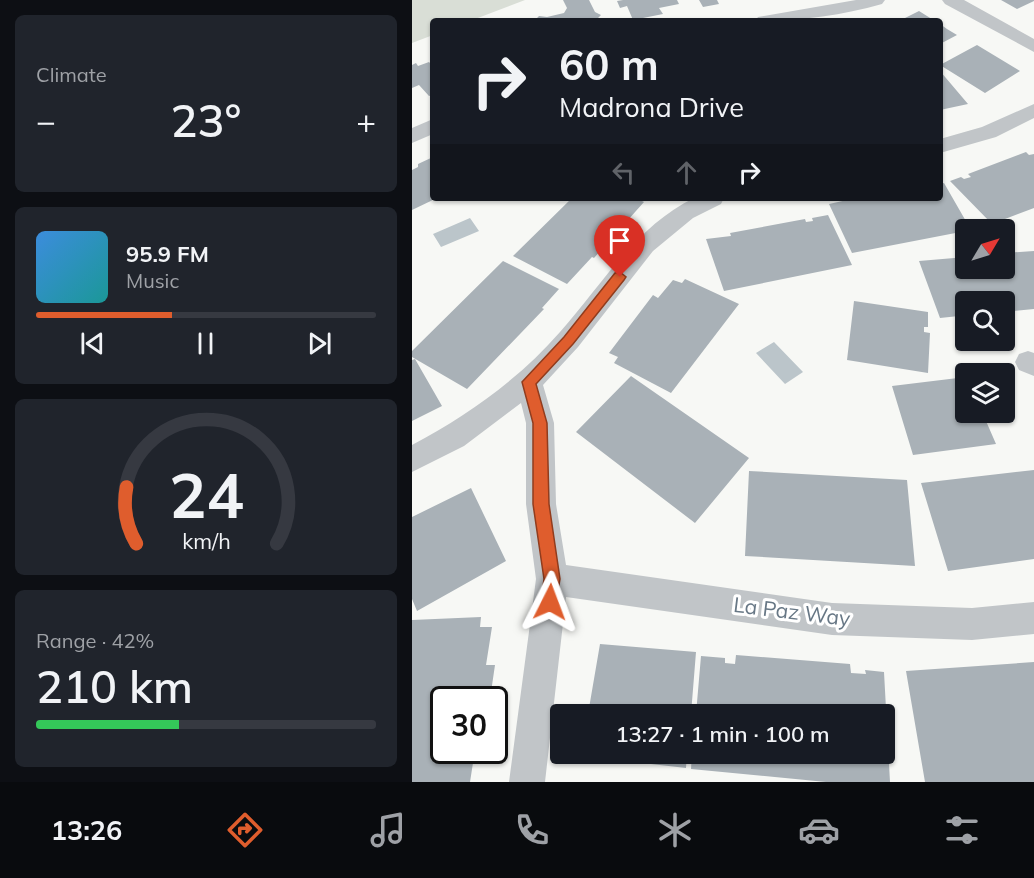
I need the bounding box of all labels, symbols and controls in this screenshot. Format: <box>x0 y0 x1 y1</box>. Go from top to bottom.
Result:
text: 60 m <box>559 38 659 91</box>
icon: right <box>460 42 538 120</box>
text: Climate <box>36 62 107 87</box>
text: Madrona Drive <box>559 90 744 124</box>
text: 23° <box>171 92 241 148</box>
text: − <box>36 100 56 141</box>
text: + <box>356 100 376 141</box>
icon: left <box>607 156 640 189</box>
icon: ahead <box>670 156 703 189</box>
icon: right <box>733 156 766 189</box>
pin <box>594 215 645 277</box>
north arrow <box>955 219 1015 279</box>
map controls <box>955 219 1015 423</box>
icon: arrive <box>603 224 636 257</box>
text: 95.9 FM <box>126 240 209 268</box>
text: Music <box>126 268 179 293</box>
button: search <box>955 291 1015 351</box>
icon: previous <box>76 327 109 360</box>
icon: pause <box>189 327 222 360</box>
icon: next <box>303 327 336 360</box>
button: layers <box>955 363 1015 423</box>
text: 24 <box>169 455 243 534</box>
text: km/h <box>182 527 230 554</box>
position arrow <box>518 570 582 634</box>
street label: La Paz Way <box>732 591 852 631</box>
text: Range · 42% <box>36 628 154 653</box>
text: 210 km <box>36 658 193 714</box>
speed limit sign: 30 <box>430 686 508 764</box>
text: 13:27 · 1 min · 100 m <box>615 720 830 748</box>
icon: directions <box>224 809 266 851</box>
icon: music <box>367 809 409 851</box>
icon: phone <box>511 809 553 851</box>
icon: climate <box>654 809 696 851</box>
icon: car <box>798 809 840 851</box>
icon: filters <box>941 809 983 851</box>
text: 13:26 <box>51 813 122 847</box>

